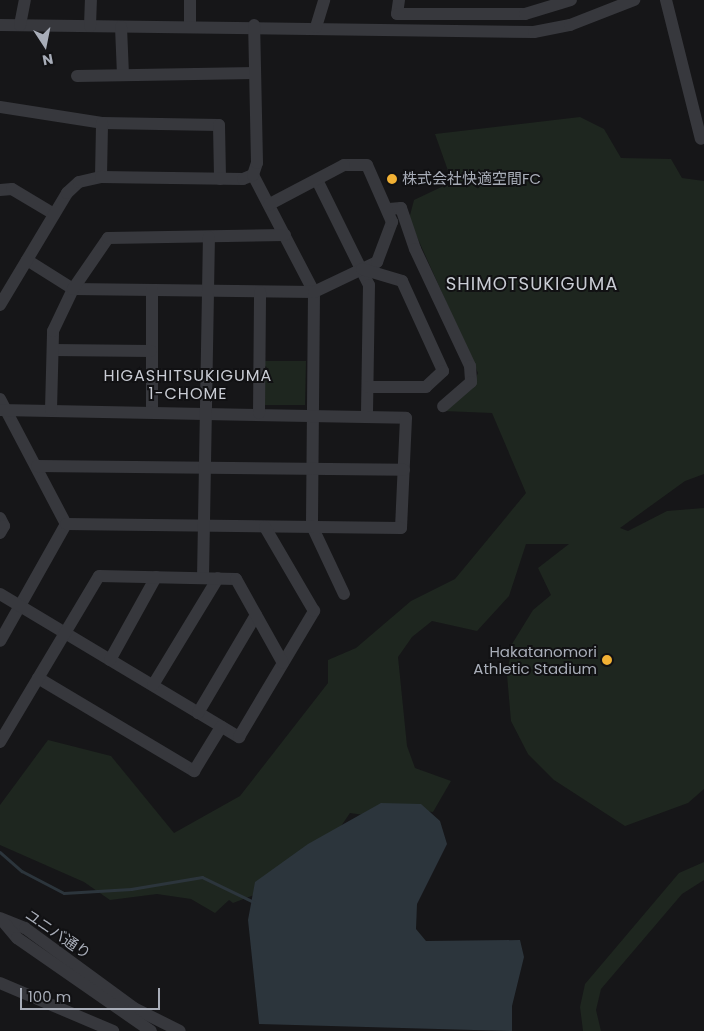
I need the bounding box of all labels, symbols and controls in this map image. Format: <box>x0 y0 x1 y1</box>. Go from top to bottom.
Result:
north arrow <box>20 20 70 70</box>
text: N <box>41 49 55 71</box>
place label: 株式会社快適空間FC <box>402 170 541 188</box>
marker: 株式会社快適空間FC <box>386 173 398 185</box>
district label: SHIMOTSUKIGUMA <box>444 273 620 295</box>
district label: HIGASHITSUKIGUMA 1-CHOME <box>102 366 274 404</box>
place label: Hakatanomori Athletic Stadium <box>473 642 597 677</box>
marker: Hakatanomori Athletic Stadium <box>601 654 613 666</box>
street label: ユニバ通り <box>22 906 94 962</box>
scale bar <box>22 978 162 1010</box>
text: 100 m <box>28 986 71 1007</box>

